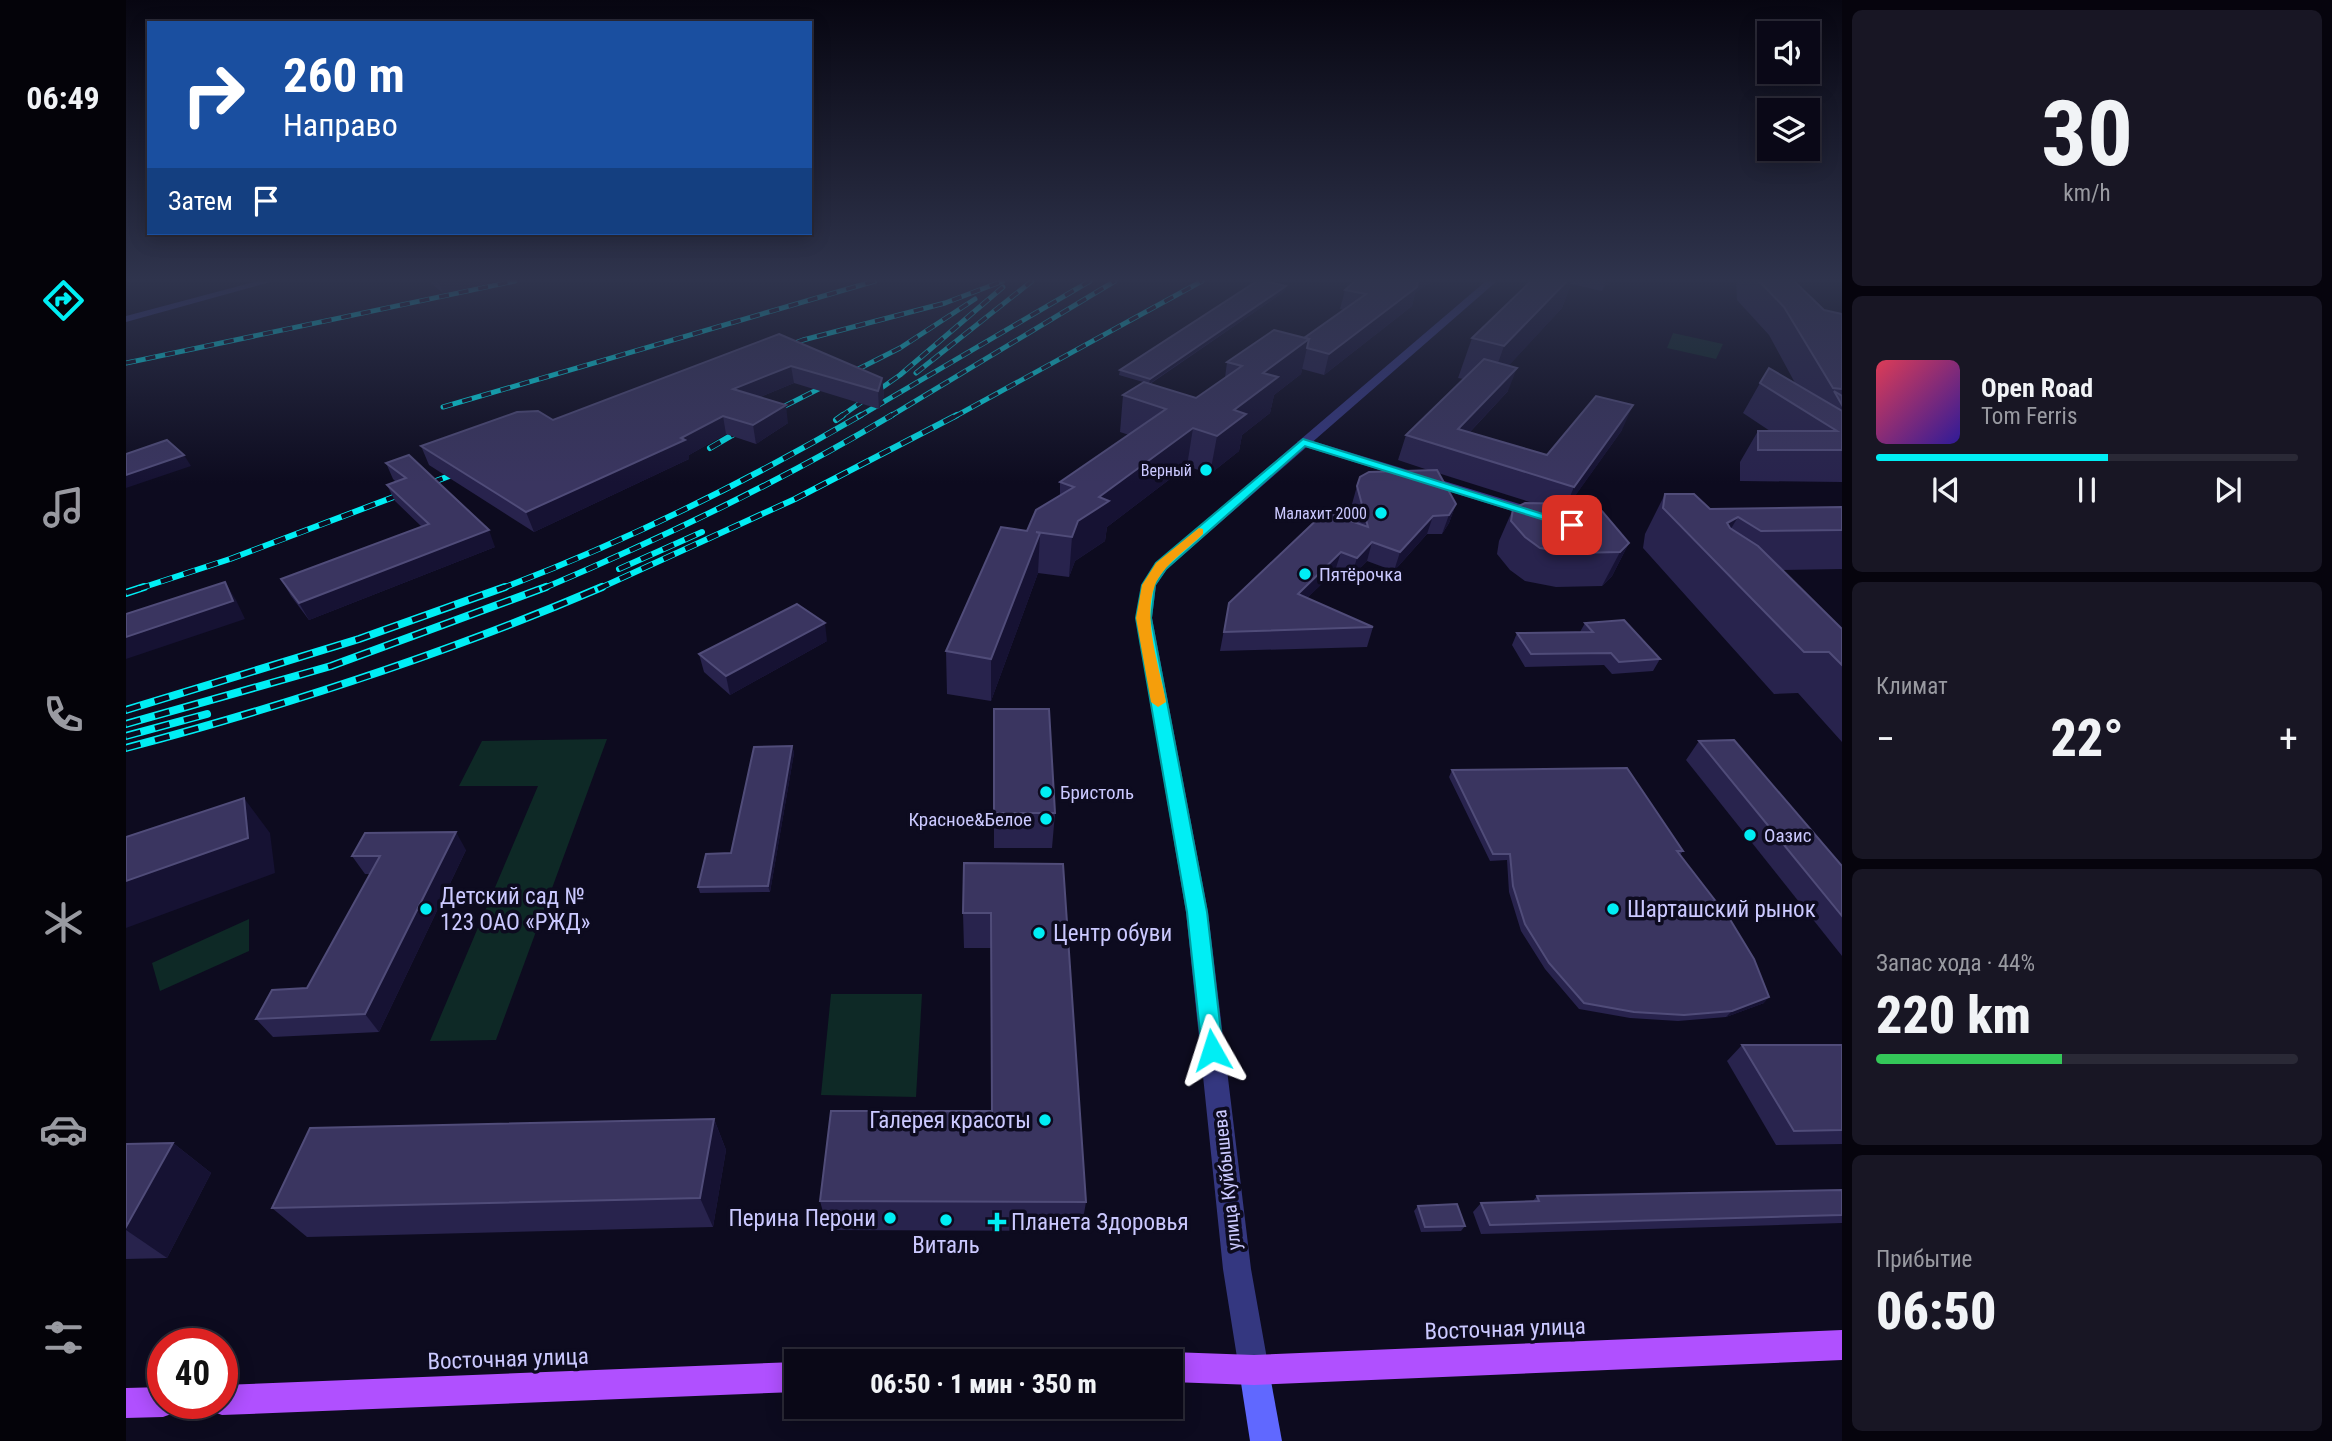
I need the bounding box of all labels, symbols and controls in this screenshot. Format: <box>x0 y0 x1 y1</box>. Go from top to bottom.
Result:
map controls <box>1757 21 1820 161</box>
button: sound <box>1757 21 1820 84</box>
text: 260 m <box>283 47 405 104</box>
icon: right <box>168 49 259 140</box>
text: 06:49 <box>26 79 100 117</box>
text: 30 <box>2041 81 2133 187</box>
button: layers <box>1757 98 1820 161</box>
text: Направо <box>283 106 398 144</box>
text: km/h <box>2063 180 2111 207</box>
icon: arrive <box>247 182 285 220</box>
text: Затем <box>168 186 233 216</box>
icon: directions <box>39 276 88 325</box>
text: Open Road <box>1981 373 2093 403</box>
text: Tom Ferris <box>1981 403 2077 430</box>
place label: Верный <box>1141 461 1192 480</box>
marker: Верный <box>1198 462 1214 478</box>
icon: previous <box>1927 471 1965 509</box>
icon: pause <box>2068 471 2106 509</box>
icon: next <box>2209 471 2247 509</box>
icon: music <box>39 483 88 532</box>
pin <box>1542 495 1602 555</box>
place label: Малахит 2000 <box>1274 504 1367 523</box>
marker: Малахит 2000 <box>1373 505 1389 521</box>
icon: arrive <box>1553 506 1591 544</box>
place label: Пятёрочка <box>1319 563 1402 586</box>
marker: Пятёрочка <box>1297 566 1313 582</box>
text: Климат <box>1876 673 1948 700</box>
icon: phone <box>39 690 88 739</box>
text: 22° <box>2050 708 2124 769</box>
text: − <box>1876 717 1895 761</box>
text: + <box>2279 717 2298 761</box>
place label: Бристоль <box>1060 781 1134 804</box>
marker: Бристоль <box>1038 784 1054 800</box>
place label: Красное&Белое <box>908 808 1032 831</box>
marker: Красное&Белое <box>1038 811 1054 827</box>
place label: Оазис <box>1764 824 1812 847</box>
marker: Оазис <box>1742 827 1758 843</box>
place label: Детский сад № 123 ОАО «РЖД» <box>440 883 590 936</box>
place label: Шарташский рынок <box>1627 896 1816 923</box>
icon: climate <box>39 898 88 947</box>
marker: Детский сад № 123 ОАО «РЖД» <box>418 901 434 917</box>
marker: Шарташский рынок <box>1605 901 1621 917</box>
place label: Центр обуви <box>1053 920 1172 947</box>
marker: Центр обуви <box>1031 925 1047 941</box>
text: Запас хода · 44% <box>1876 950 2035 977</box>
text: 220 km <box>1876 985 2031 1046</box>
position arrow <box>1175 1013 1249 1087</box>
icon: car <box>39 1105 88 1154</box>
place label: Галерея красоты <box>869 1107 1031 1134</box>
street label: улица Куйбышева <box>1208 1109 1246 1251</box>
marker: Галерея красоты <box>1037 1112 1053 1128</box>
place label: Перина Перони <box>729 1205 876 1232</box>
place label: Планета Здоровья <box>1011 1209 1189 1236</box>
marker: Перина Перони <box>882 1210 898 1226</box>
marker: Виталь <box>938 1212 954 1228</box>
marker: Планета Здоровья <box>989 1214 1005 1230</box>
place label: Виталь <box>912 1232 980 1259</box>
text: Прибытие <box>1876 1246 1972 1273</box>
text: 06:50 <box>1876 1281 1996 1342</box>
icon: filters <box>39 1313 88 1362</box>
street label: Восточная улица <box>1424 1313 1586 1345</box>
speed limit sign: 40 <box>147 1328 238 1419</box>
street label: Восточная улица <box>427 1343 589 1375</box>
text: 06:50 · 1 мин · 350 m <box>870 1369 1097 1399</box>

